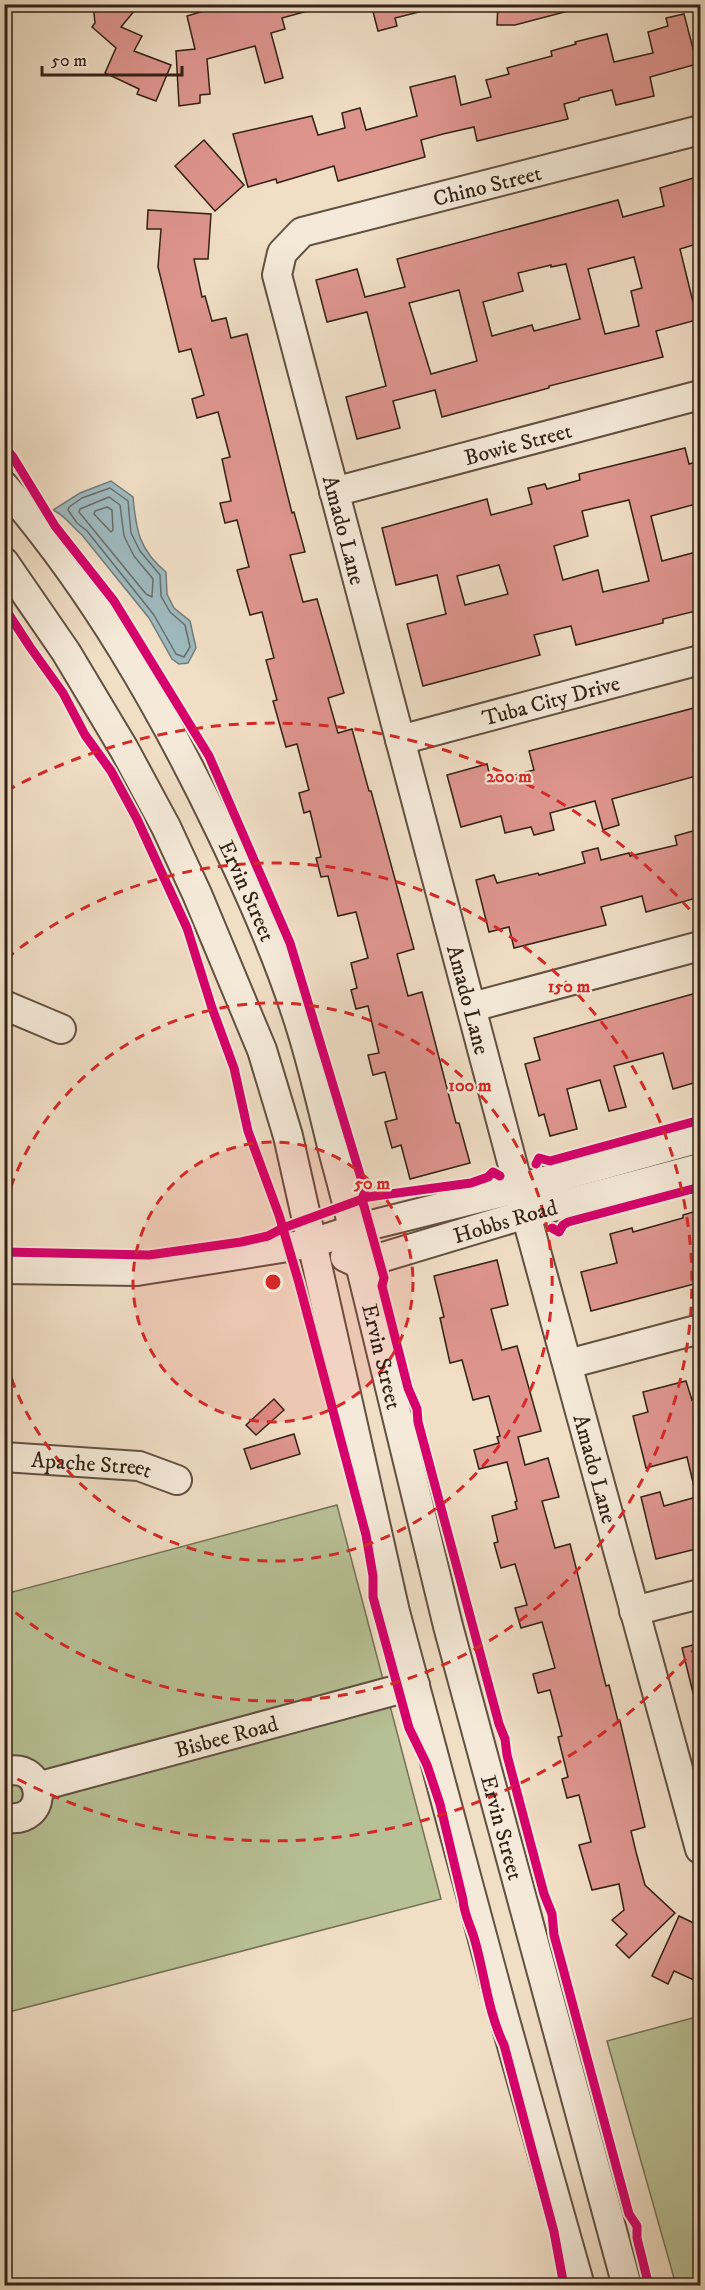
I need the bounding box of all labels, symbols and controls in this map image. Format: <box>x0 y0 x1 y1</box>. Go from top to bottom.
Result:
scale bar <box>42 39 182 77</box>
text: 50 m <box>51 50 87 72</box>
street label: Chino Street <box>430 160 544 213</box>
street label: Bowie Street <box>461 418 575 472</box>
street label: Amado Lane <box>316 473 370 588</box>
street label: Tuba City Drive <box>479 670 623 733</box>
text: 200 m <box>486 766 532 788</box>
street label: Ervin Street <box>212 836 280 946</box>
street label: Amado Lane <box>440 942 495 1058</box>
text: 150 m <box>548 976 591 998</box>
text: 100 m <box>448 1075 492 1097</box>
text: 50 m <box>353 1173 390 1195</box>
street label: Hobbs Road <box>450 1194 560 1250</box>
centre of rings <box>263 1272 283 1292</box>
street label: Ervin Street <box>355 1301 407 1412</box>
street label: Amado Lane <box>566 1412 622 1527</box>
street label: Apache Street <box>30 1447 156 1485</box>
street label: Bisbee Road <box>172 1711 281 1764</box>
street label: Ervin Street <box>474 1772 528 1883</box>

